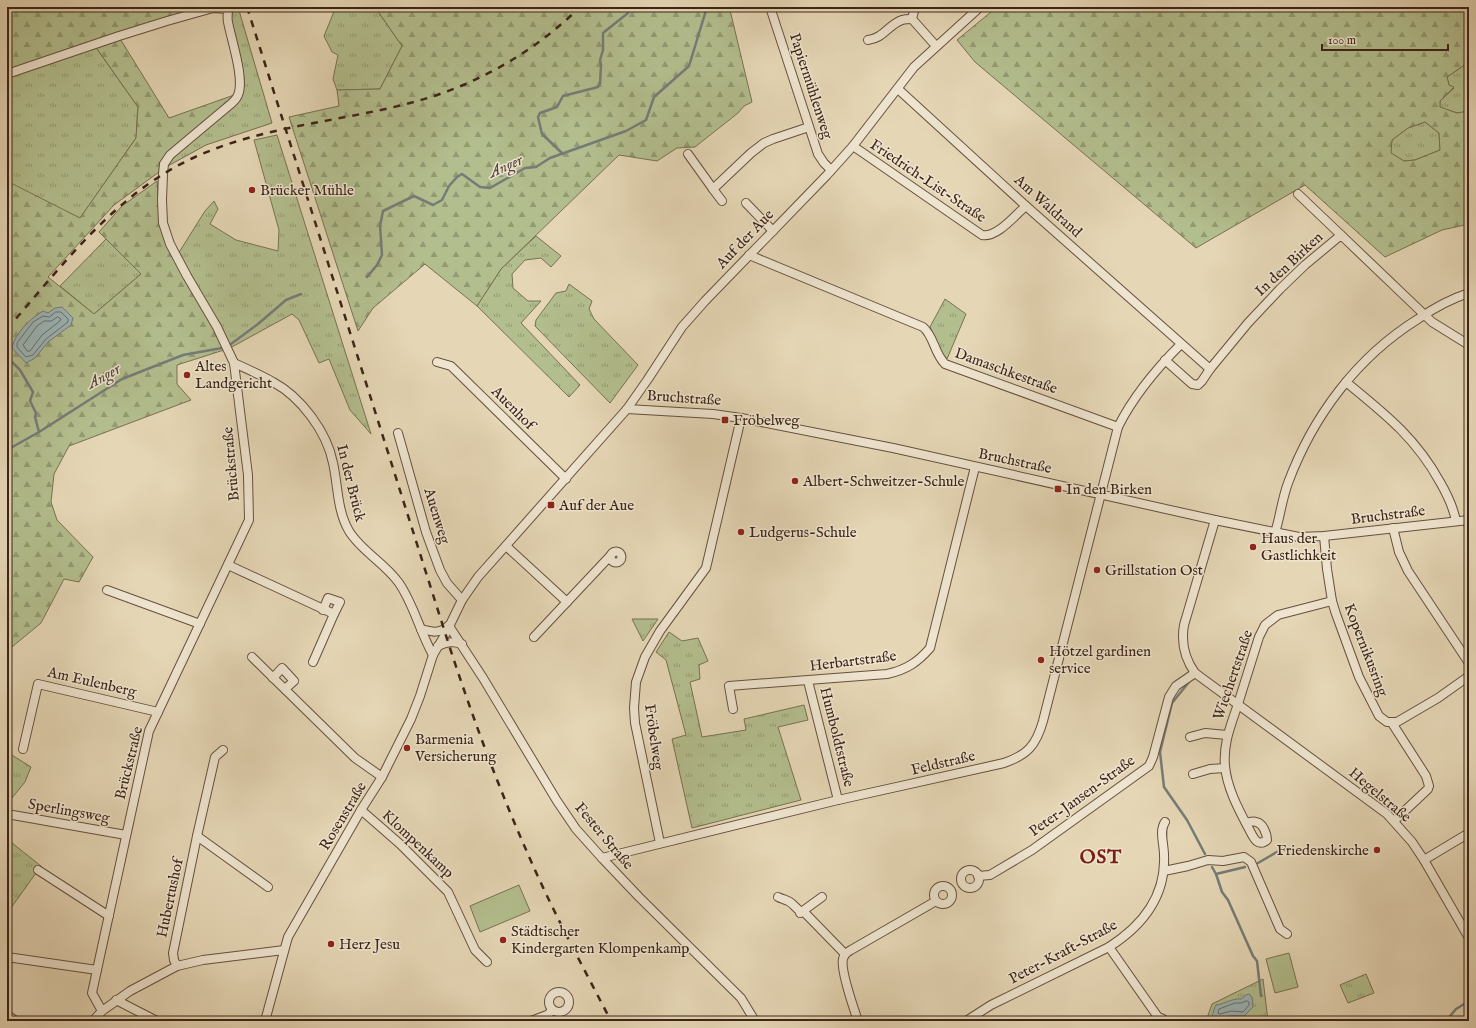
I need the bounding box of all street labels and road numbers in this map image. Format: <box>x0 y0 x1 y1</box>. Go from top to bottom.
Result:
street label: Papiermühlenweg <box>785 31 837 142</box>
street label: Friedrich-List-Straße <box>866 135 990 227</box>
street label: Am Waldrand <box>1009 170 1087 242</box>
street label: Auf der Aue <box>711 205 778 273</box>
street label: In den Birken <box>1251 228 1327 300</box>
street label: Damaschkestraße <box>952 344 1060 398</box>
street label: Auenhof <box>486 381 541 436</box>
street label: Bruchstraße <box>646 386 722 410</box>
street label: Brückstraße <box>218 426 244 502</box>
street label: In der Brück <box>332 442 370 525</box>
street label: Bruchstraße <box>977 444 1054 478</box>
street label: Auenweg <box>419 485 455 547</box>
street label: Bruchstraße <box>1350 501 1426 529</box>
street label: Kopernikusring <box>1340 601 1393 700</box>
street label: Wiechertstraße <box>1209 627 1257 723</box>
street label: Herbartstraße <box>809 646 898 676</box>
street label: Am Eulenberg <box>45 662 139 702</box>
street label: Humboldtstraße <box>815 685 859 789</box>
street label: Fröbelweg <box>640 703 668 772</box>
street label: Brückstraße <box>111 724 147 802</box>
street label: Feldstraße <box>909 746 977 780</box>
street label: Peter-Jansen-Straße <box>1025 751 1139 841</box>
street label: Hegelstraße <box>1345 763 1415 827</box>
street label: Rosenstraße <box>315 778 371 854</box>
street label: Sperlingsweg <box>27 794 112 828</box>
street label: Fester Straße <box>570 799 638 874</box>
street label: Klompenkamp <box>378 806 458 882</box>
street label: Hubertushof <box>152 854 188 939</box>
street label: Peter-Kraft-Straße <box>1006 915 1120 988</box>

